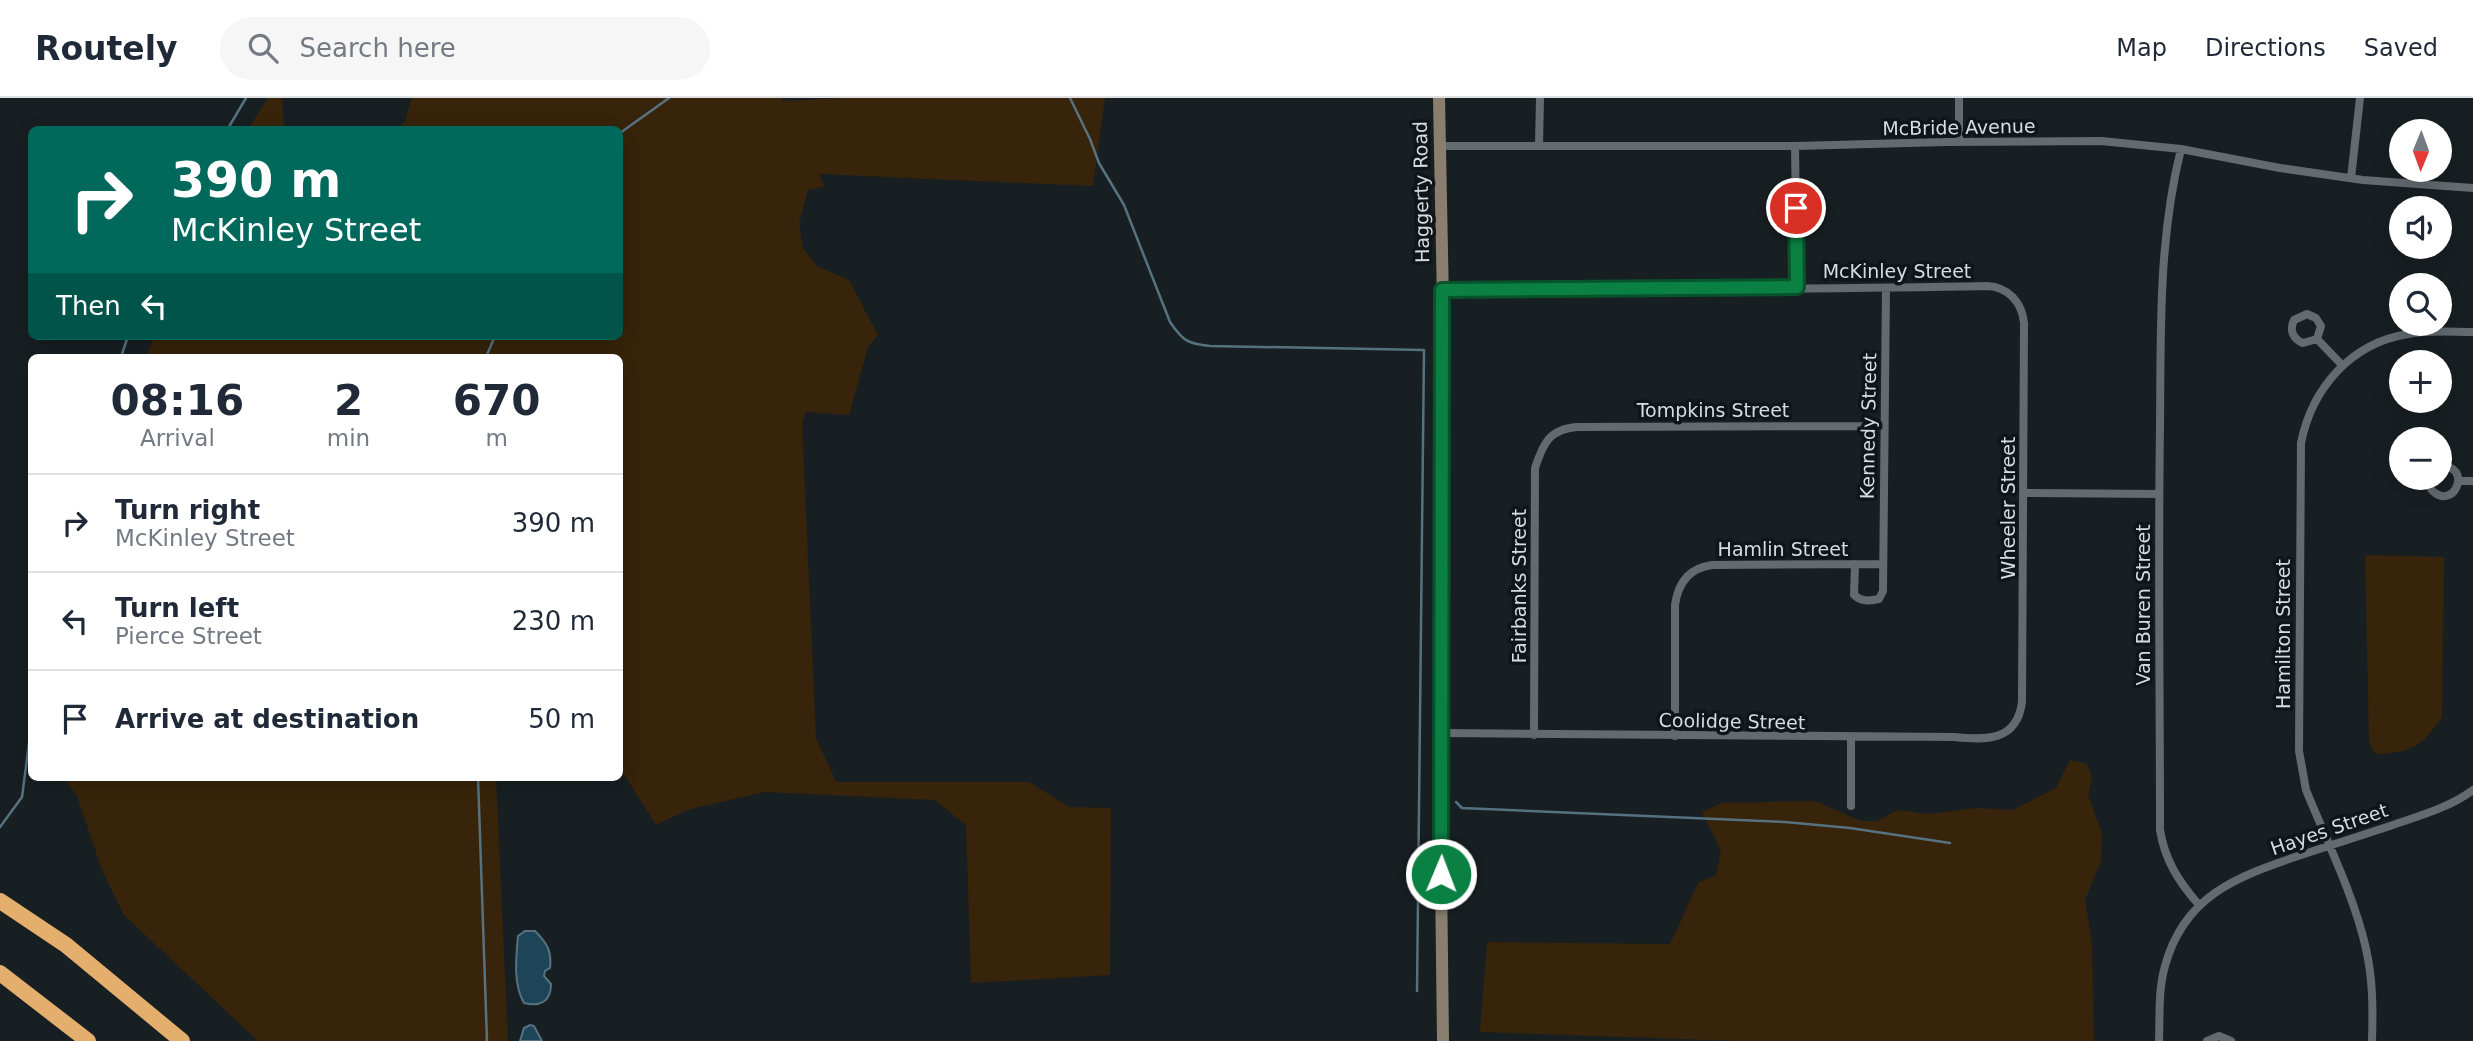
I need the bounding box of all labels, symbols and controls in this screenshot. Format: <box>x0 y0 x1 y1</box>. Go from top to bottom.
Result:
search box <box>220 17 710 80</box>
text: Routely <box>35 29 178 68</box>
icon: search <box>244 29 282 67</box>
text: Search here <box>300 33 456 63</box>
text: Map <box>2116 34 2167 62</box>
text: Directions <box>2205 34 2326 62</box>
text: Saved <box>2364 34 2438 62</box>
street label: McBride Avenue <box>1882 115 2036 139</box>
north arrow <box>2389 119 2452 182</box>
map controls <box>2389 119 2452 490</box>
street label: Haggerty Road <box>1409 121 1433 263</box>
text: 390 m <box>171 152 341 209</box>
icon: right <box>56 154 147 245</box>
pin <box>1766 178 1826 238</box>
icon: arrive <box>1777 189 1815 227</box>
button: sound <box>2389 196 2452 259</box>
text: McKinley Street <box>171 211 421 249</box>
street label: McKinley Street <box>1823 260 1971 282</box>
button: search <box>2389 273 2452 336</box>
icon: left <box>135 287 173 325</box>
text: Then <box>56 291 121 321</box>
button: + <box>2389 350 2452 413</box>
street label: Kennedy Street <box>1856 353 1880 499</box>
text: 08:16 <box>111 376 244 425</box>
text: 2 <box>334 376 363 425</box>
text: 670 <box>453 376 540 425</box>
street label: Tompkins Street <box>1636 399 1789 421</box>
text: Arrival <box>140 425 215 451</box>
text: min <box>327 425 370 451</box>
text: m <box>485 425 508 451</box>
button: − <box>2389 427 2452 490</box>
street label: Wheeler Street <box>1997 437 2019 579</box>
text: Turn right <box>115 495 260 525</box>
icon: right <box>56 504 94 542</box>
text: 390 m <box>512 508 595 538</box>
street label: Fairbanks Street <box>1508 509 1530 663</box>
street label: Van Buren Street <box>2132 524 2154 686</box>
text: McKinley Street <box>115 525 295 551</box>
street label: Hamlin Street <box>1718 538 1848 560</box>
street label: Hamilton Street <box>2272 559 2294 709</box>
text: Turn left <box>115 593 239 623</box>
icon: left <box>56 602 94 640</box>
text: 230 m <box>512 606 595 636</box>
text: Pierce Street <box>115 623 262 649</box>
icon: arrive <box>56 700 94 738</box>
text: Arrive at destination <box>115 704 419 734</box>
text: 50 m <box>528 704 595 734</box>
street label: Coolidge Street <box>1658 709 1806 733</box>
street label: Hayes Street <box>2267 799 2391 859</box>
position arrow <box>1404 837 1478 911</box>

